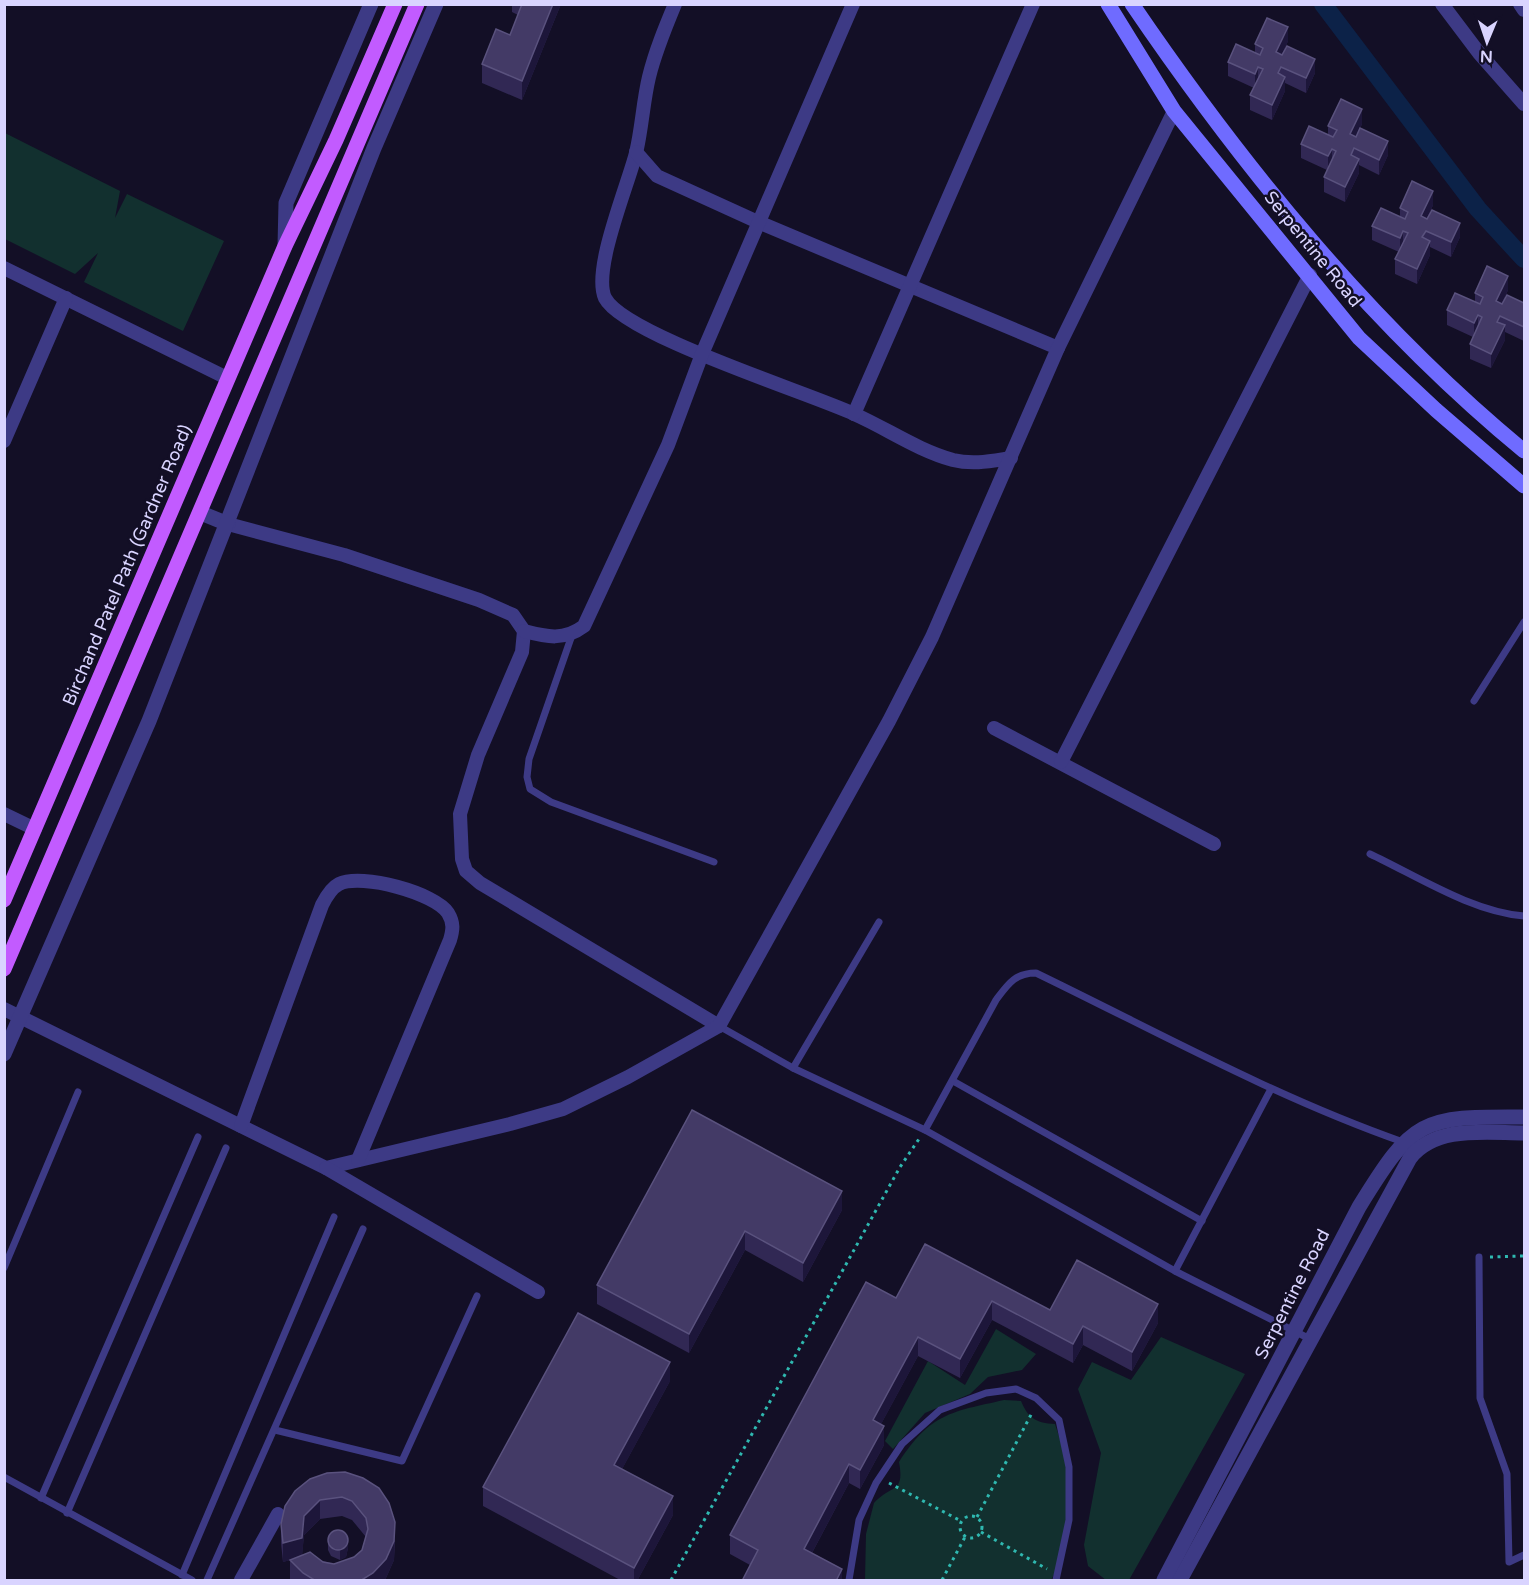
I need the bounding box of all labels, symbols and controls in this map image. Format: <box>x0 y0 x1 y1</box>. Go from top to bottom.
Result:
north arrow <box>1457 12 1517 72</box>
text: N <box>1480 46 1493 66</box>
street label: Serpentine Road <box>1259 187 1367 311</box>
street label: Birchand Patel Path (Gardner Road) <box>58 421 196 709</box>
street label: Serpentine Road <box>1250 1225 1334 1363</box>

